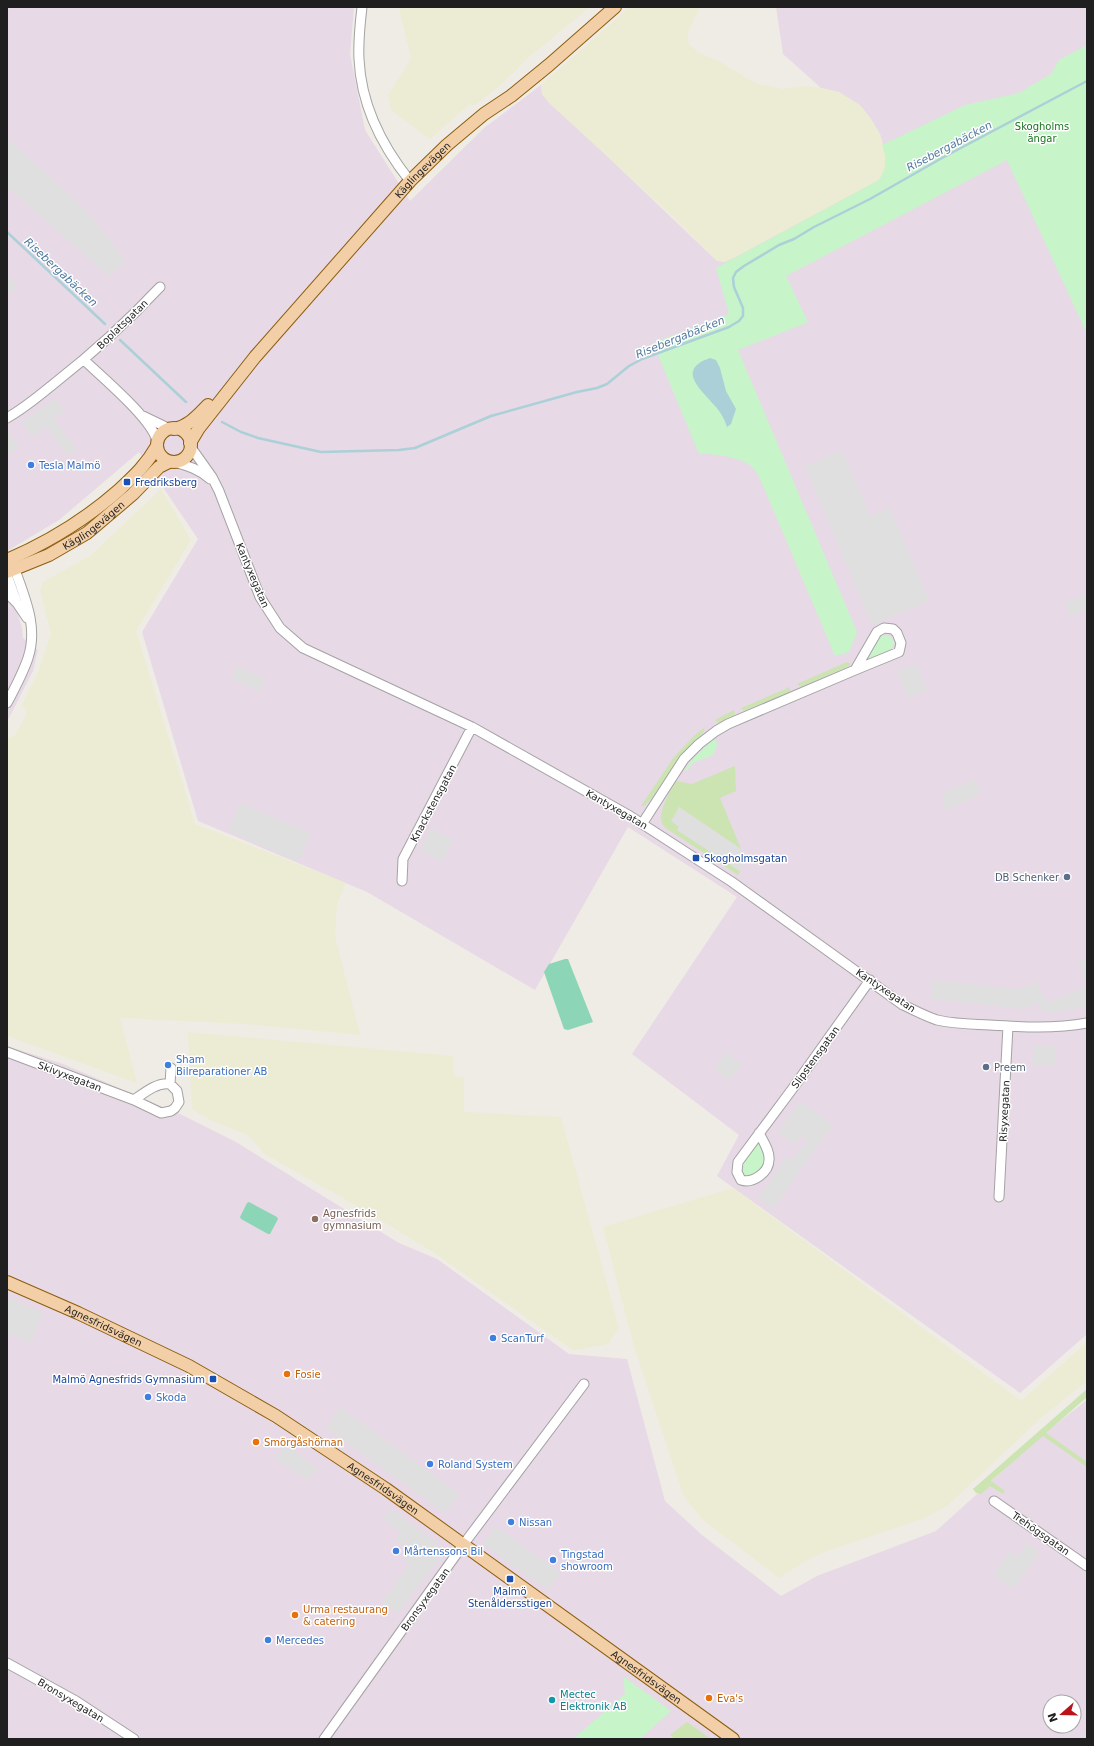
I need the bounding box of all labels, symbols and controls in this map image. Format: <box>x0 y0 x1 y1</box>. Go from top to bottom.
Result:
water label: Risebergabäcken <box>904 118 994 174</box>
park label: Skogholms ängar <box>1015 121 1069 144</box>
street label: Käglingevägen <box>393 140 453 200</box>
water label: Risebergabäcken <box>21 235 100 310</box>
street label: Boplatsgatan <box>95 297 150 351</box>
water label: Risebergabäcken <box>634 314 727 361</box>
marker: Tesla Malmö <box>26 460 36 470</box>
place label: Tesla Malmö <box>38 460 100 471</box>
marker: Fredriksberg <box>122 477 132 487</box>
place label: Fredriksberg <box>135 477 197 488</box>
street label: Käglingevägen <box>61 499 127 552</box>
street label: Kantyxegatan <box>234 541 271 609</box>
street label: Knackstensgatan <box>408 763 458 844</box>
street label: Kantyxegatan <box>584 787 650 832</box>
marker: Skogholmsgatan <box>691 853 701 863</box>
place label: Skogholmsgatan <box>704 853 787 864</box>
place label: DB Schenker <box>995 872 1060 883</box>
marker: DB Schenker <box>1062 872 1072 882</box>
street label: Kantyxegatan <box>854 966 918 1014</box>
street label: Slipstensgatan <box>789 1024 842 1090</box>
place label: Sham Bilreparationer AB <box>176 1054 268 1077</box>
street label: Skivyxegatan <box>36 1059 103 1094</box>
marker: Sham Bilreparationer AB <box>163 1060 173 1070</box>
marker: Preem <box>981 1062 991 1072</box>
place label: Preem <box>994 1062 1026 1073</box>
street label: Risyxegatan <box>997 1080 1012 1142</box>
place label: Agnesfrids gymnasium <box>323 1208 382 1231</box>
marker: Agnesfrids gymnasium <box>310 1214 320 1224</box>
street label: Agnesfridsvägen <box>63 1303 144 1349</box>
marker: ScanTurf <box>488 1333 498 1343</box>
place label: ScanTurf <box>501 1333 544 1344</box>
marker: Fosie <box>282 1369 292 1379</box>
place label: Fosie <box>295 1369 321 1380</box>
place label: Malmö Agnesfrids Gymnasium <box>52 1374 205 1385</box>
marker: Malmö Agnesfrids Gymnasium <box>208 1374 218 1384</box>
marker: Skoda <box>143 1392 153 1402</box>
place label: Skoda <box>156 1392 186 1403</box>
place label: Smörgåshörnan <box>264 1436 343 1448</box>
marker: Smörgåshörnan <box>251 1437 261 1447</box>
marker: Roland System <box>425 1459 435 1469</box>
place label: Roland System <box>438 1459 513 1470</box>
street label: Agnesfridsvägen <box>345 1460 421 1517</box>
street label: Trehögsgatan <box>1009 1509 1072 1557</box>
marker: Nissan <box>506 1517 516 1527</box>
place label: Nissan <box>519 1517 552 1528</box>
place label: Mårtenssons Bil <box>404 1545 483 1557</box>
marker: Mårtenssons Bil <box>391 1546 401 1556</box>
place label: Tingstad showroom <box>560 1549 613 1572</box>
marker: Tingstad showroom <box>548 1555 558 1565</box>
street label: Bronsyxegatan <box>399 1566 452 1633</box>
marker: Malmö Stenåldersstigen <box>505 1574 515 1584</box>
place label: Malmö Stenåldersstigen <box>468 1586 552 1609</box>
place label: Urma restaurang & catering <box>303 1604 388 1627</box>
marker: Urma restaurang & catering <box>290 1610 300 1620</box>
marker: Mercedes <box>263 1635 273 1645</box>
place label: Mercedes <box>276 1635 324 1646</box>
street label: Agnesfridsvägen <box>609 1648 684 1706</box>
street label: Bronsyxegatan <box>36 1676 106 1724</box>
place label: Mectec Elektronik AB <box>560 1689 627 1712</box>
marker: Eva's <box>704 1693 714 1703</box>
place label: Eva's <box>717 1693 743 1704</box>
north arrow <box>1042 1694 1082 1734</box>
marker: Mectec Elektronik AB <box>547 1695 557 1705</box>
text: N <box>1045 1711 1061 1724</box>

